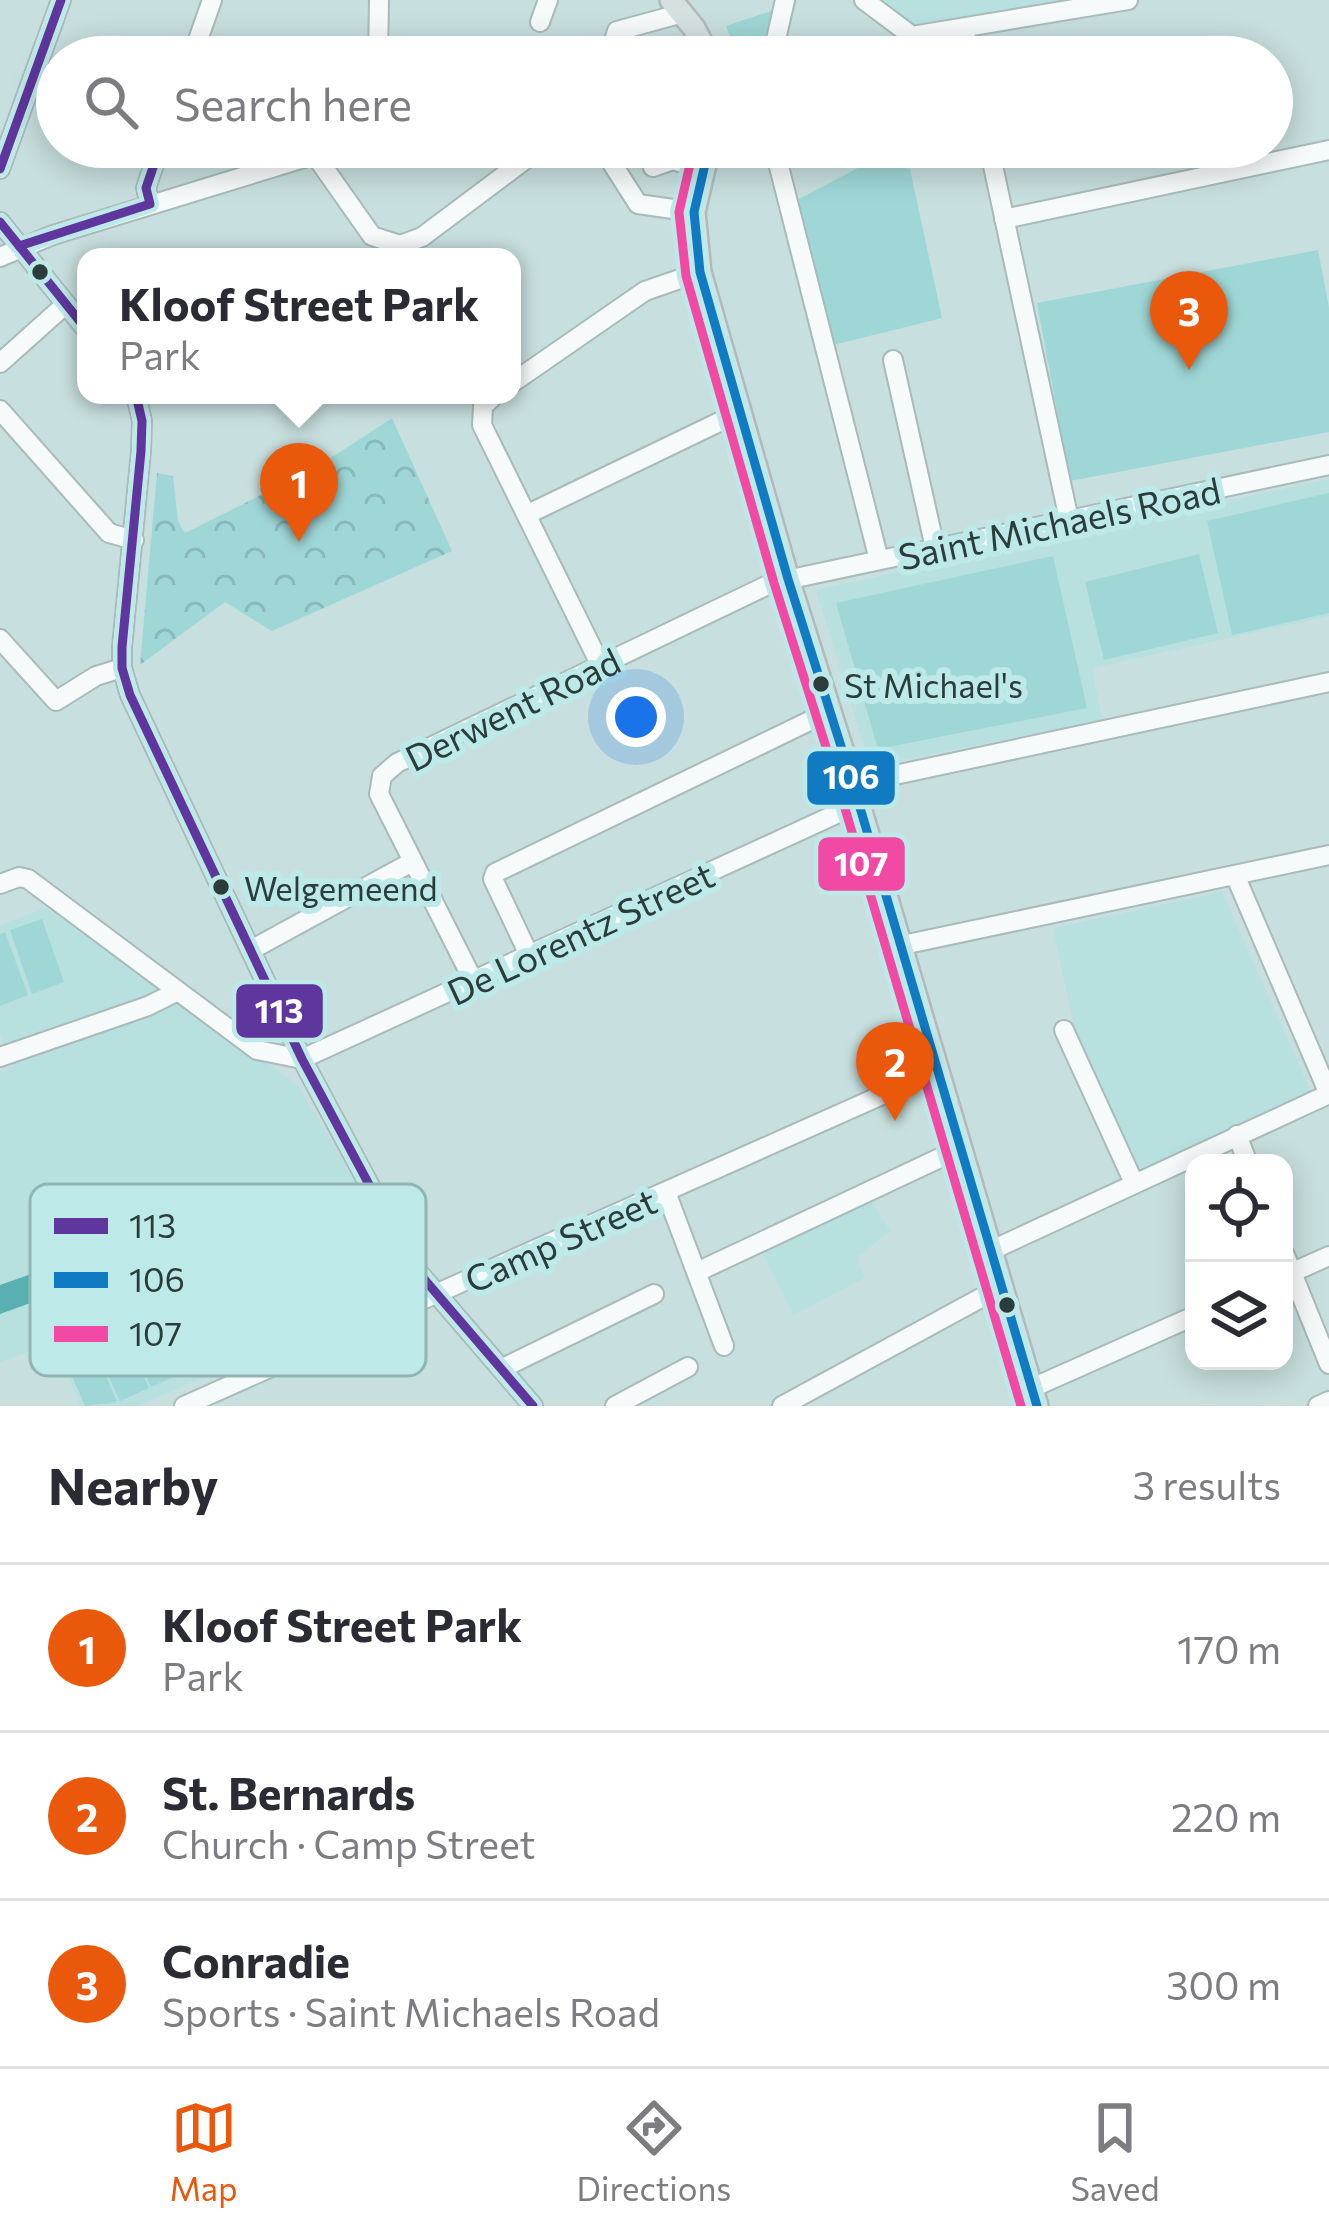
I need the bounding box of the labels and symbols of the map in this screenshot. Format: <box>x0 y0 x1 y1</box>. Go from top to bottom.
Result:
unlabelled marker <box>29 261 51 283</box>
pin: 3 <box>1150 271 1228 370</box>
pin: 1 <box>260 443 338 542</box>
street label: Saint Michaels Road <box>894 466 1224 578</box>
street label: Derwent Road <box>397 637 627 779</box>
place label: St Michael's <box>844 664 1023 705</box>
marker: St Michael's <box>810 673 832 695</box>
your location <box>606 687 666 747</box>
line badge: 106 <box>805 749 897 807</box>
text: 106 <box>822 755 880 796</box>
line badge: 107 <box>816 835 907 893</box>
text: 107 <box>834 842 888 883</box>
street label: De Lorentz Street <box>440 851 720 1013</box>
place label: Welgemeend <box>244 867 438 908</box>
marker: Welgemeend <box>210 876 232 898</box>
line badge: 113 <box>234 982 325 1040</box>
text: 113 <box>254 989 304 1030</box>
pin: 2 <box>856 1022 934 1121</box>
street label: Camp Street <box>457 1177 663 1301</box>
legend <box>30 1184 426 1376</box>
text: 113 <box>129 1204 176 1245</box>
text: 106 <box>129 1258 185 1299</box>
unlabelled marker <box>996 1294 1018 1316</box>
text: 107 <box>129 1312 182 1353</box>

